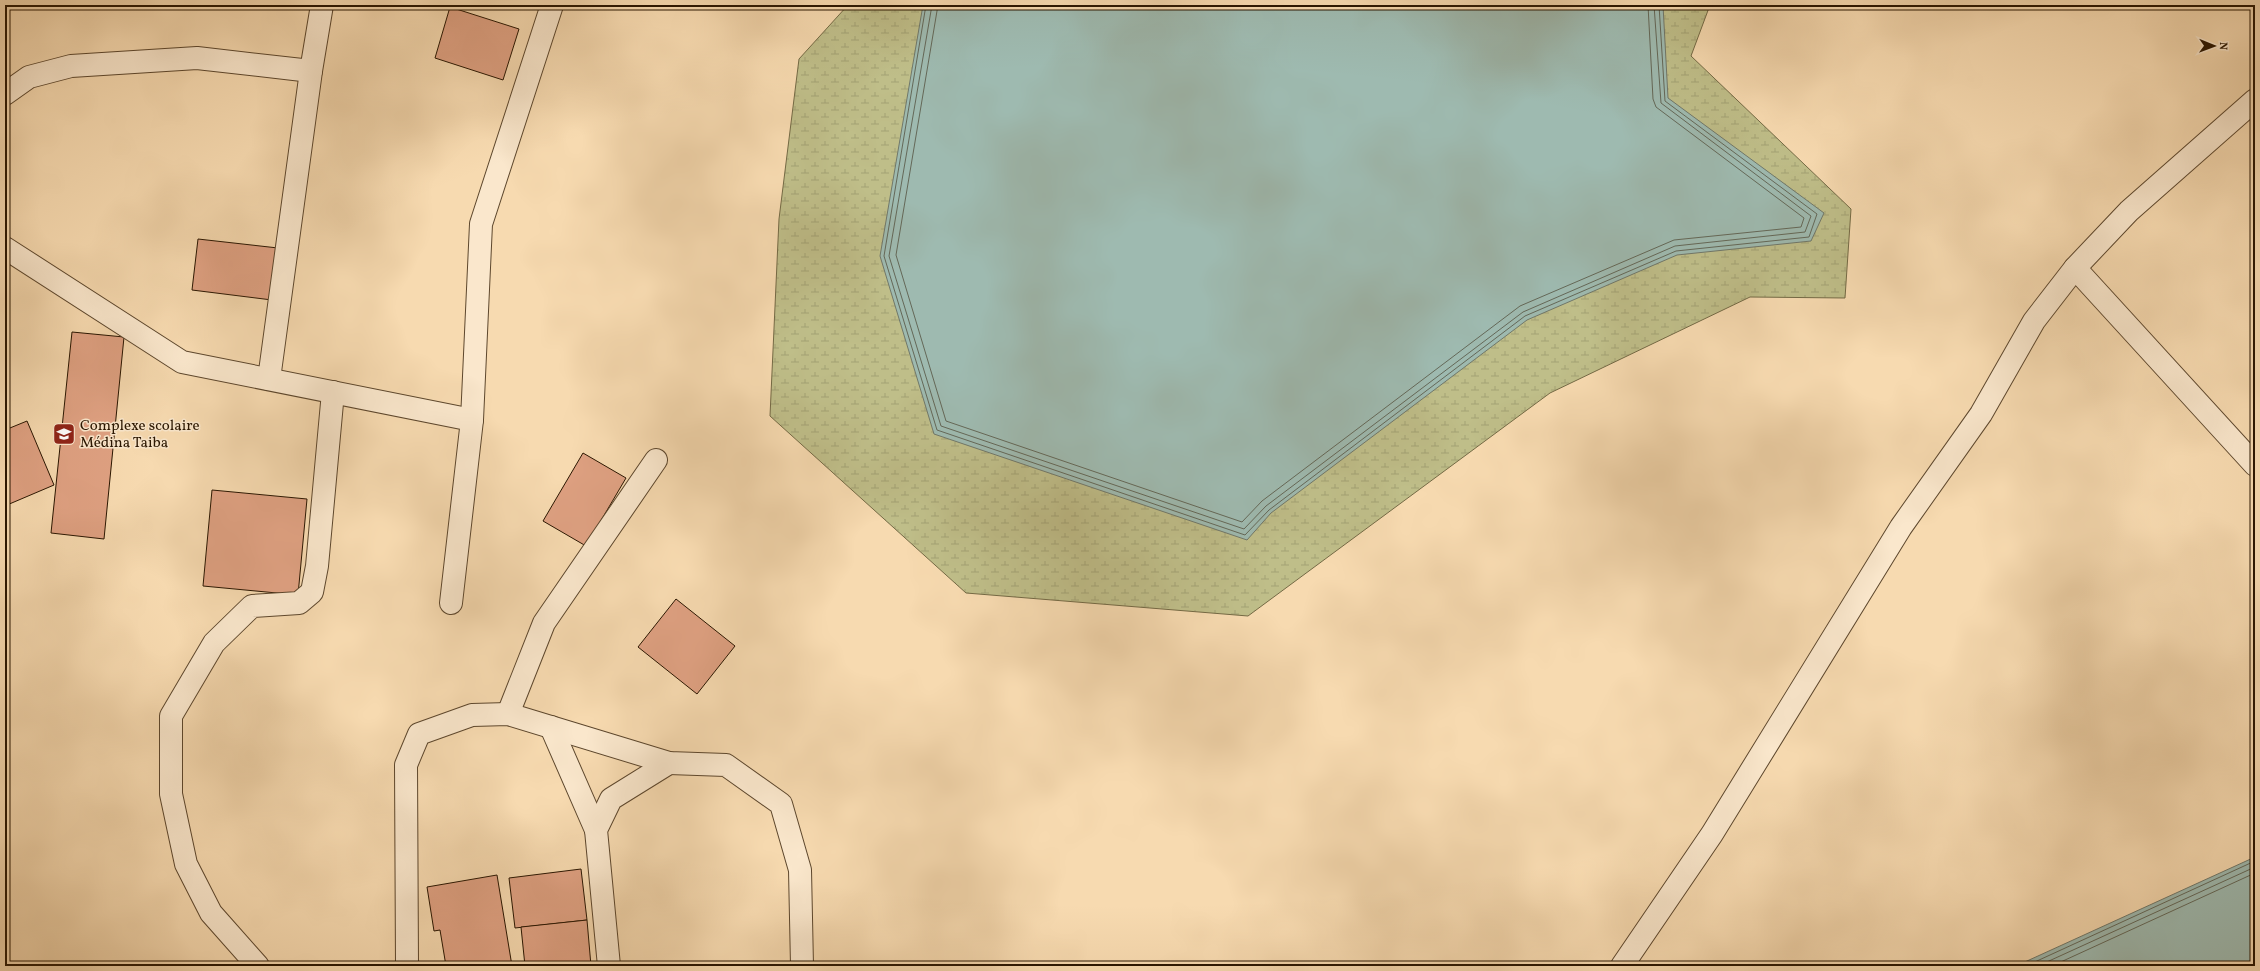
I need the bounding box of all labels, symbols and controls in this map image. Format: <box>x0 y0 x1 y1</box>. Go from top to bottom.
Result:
north arrow <box>2194 26 2234 66</box>
text: N <box>2215 42 2230 50</box>
place label: Complexe scolaire Médina Taiba <box>80 416 200 454</box>
school or university icon: Complexe scolaire Médina Taiba <box>51 421 77 447</box>

